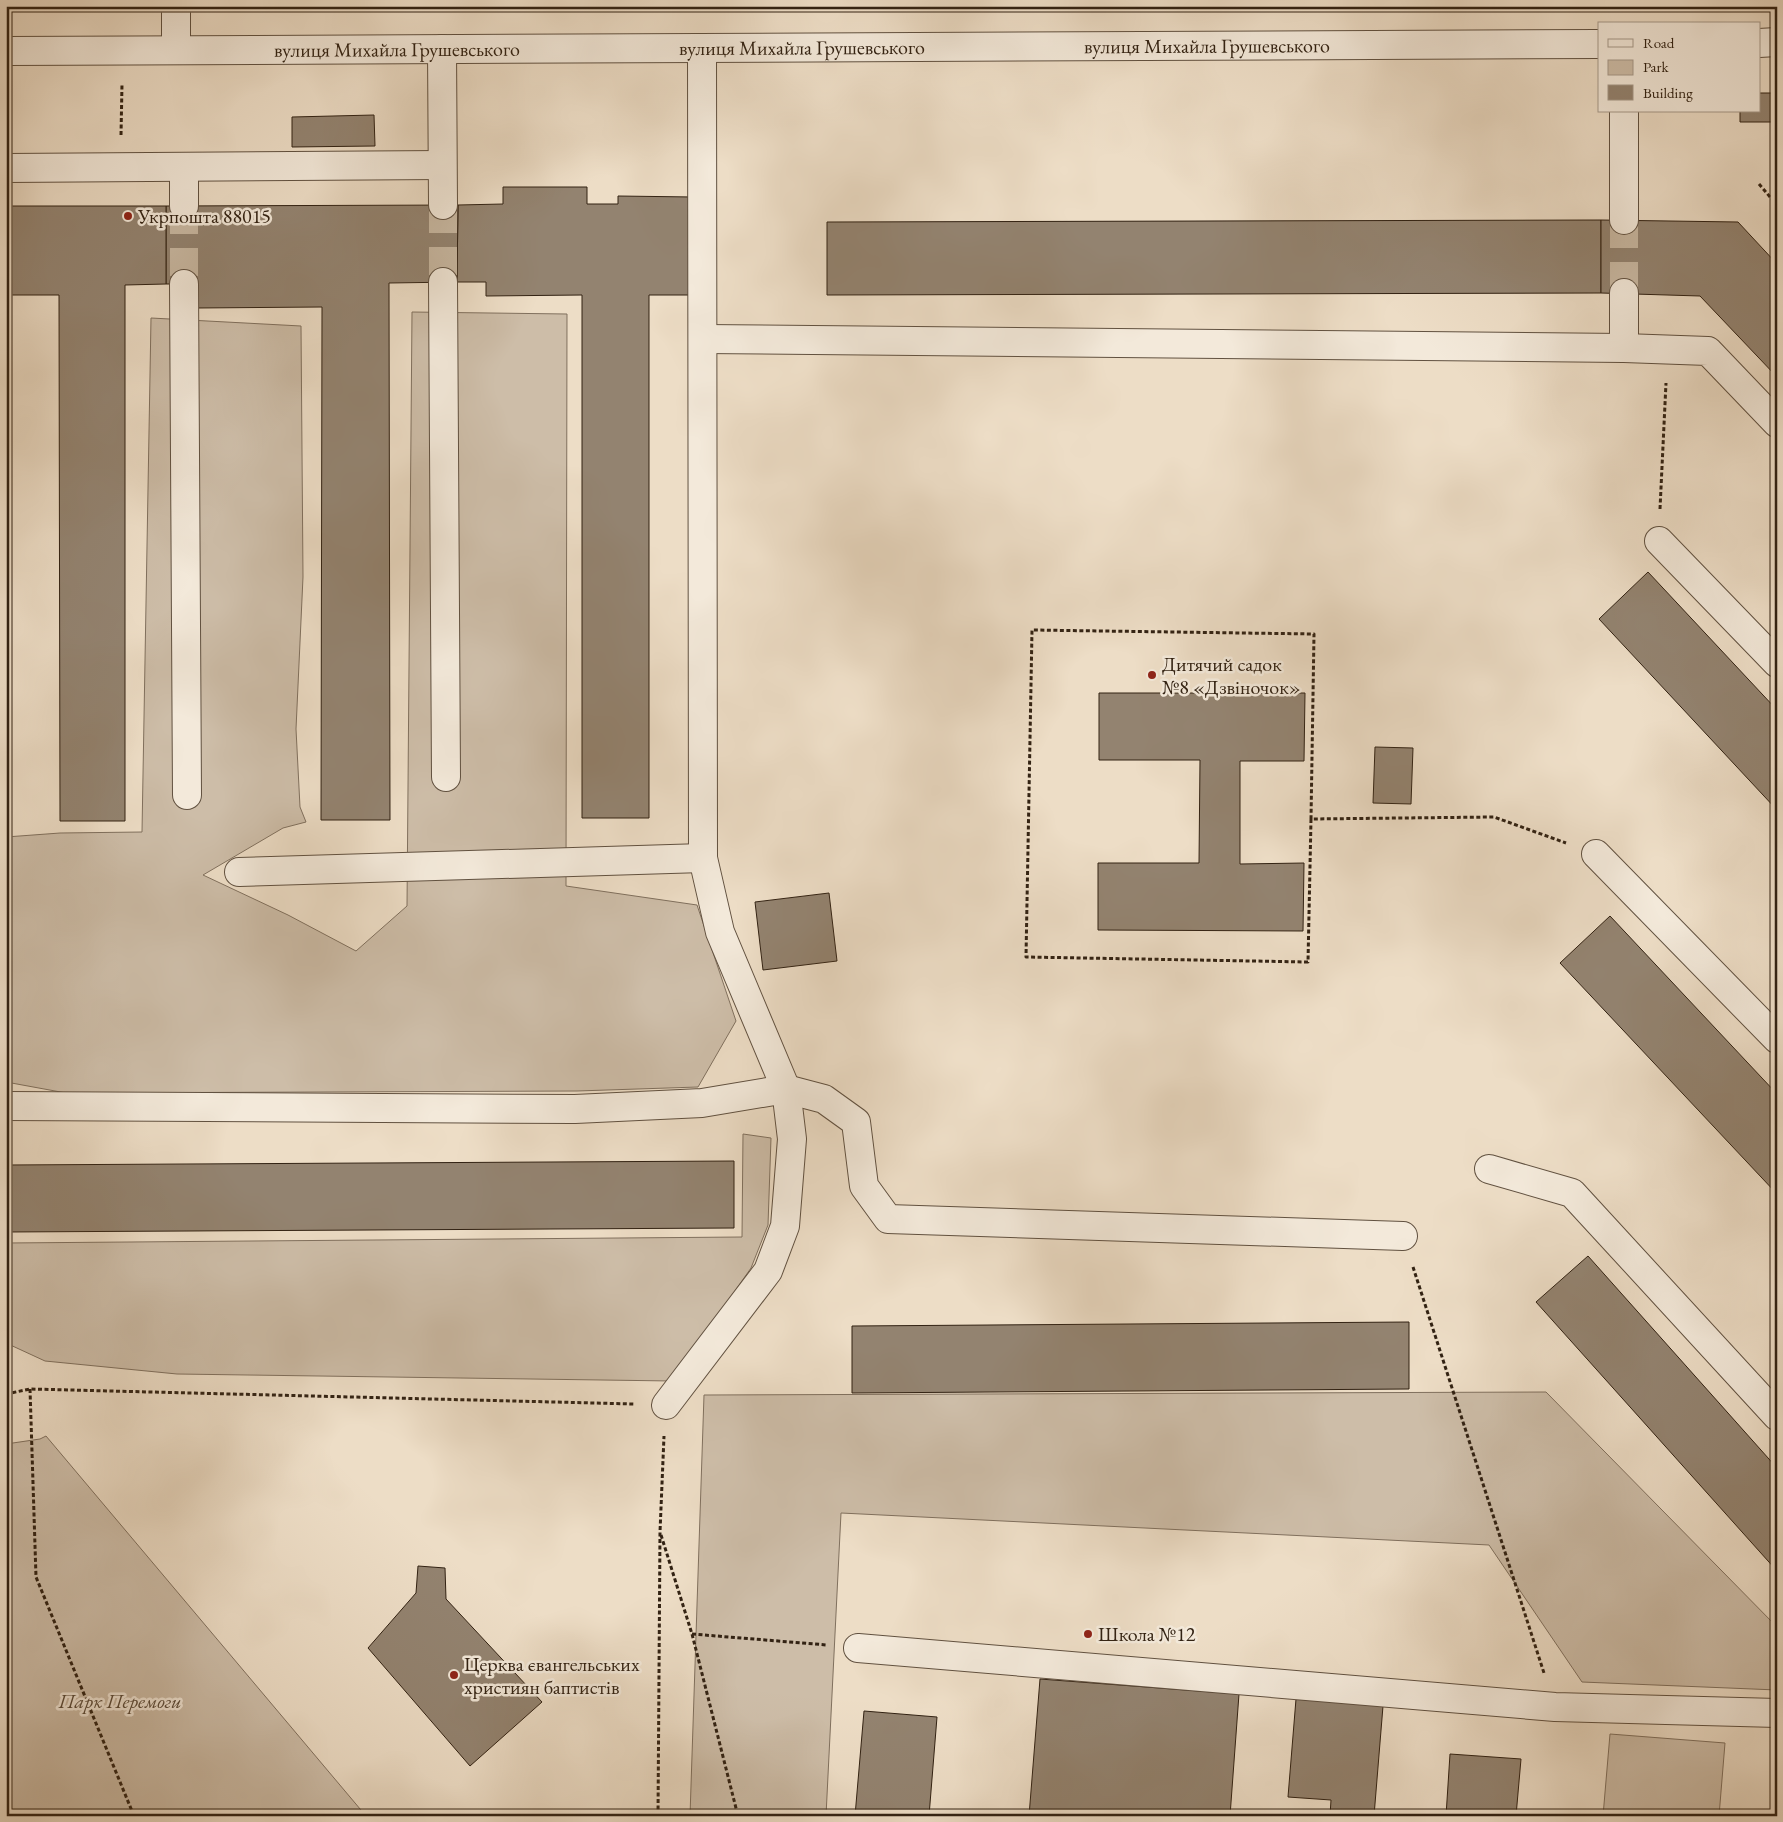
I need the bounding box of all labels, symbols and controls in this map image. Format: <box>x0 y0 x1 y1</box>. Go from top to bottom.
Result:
legend <box>1598 22 1760 112</box>
street label: вулиця Михайла Грушевського <box>1084 32 1330 59</box>
text: Road <box>1643 33 1675 52</box>
street label: вулиця Михайла Грушевського <box>679 34 925 61</box>
street label: вулиця Михайла Грушевського <box>274 36 520 63</box>
text: Park <box>1643 57 1670 76</box>
text: Building <box>1643 83 1693 102</box>
place label: Укрпошта 88015 <box>137 203 271 229</box>
marker: Укрпошта 88015 <box>122 210 134 222</box>
place label: Дитячий садок №8 «Дзвіночок» <box>1162 651 1301 700</box>
marker: Дитячий садок №8 «Дзвіночок» <box>1146 669 1158 681</box>
place label: Школа №12 <box>1098 1621 1196 1647</box>
marker: Школа №12 <box>1082 1628 1094 1640</box>
place label: Церква євангельських християн баптистів <box>464 1651 640 1700</box>
marker: Церква євангельських християн баптистів <box>448 1669 460 1681</box>
park label: Парк Перемоги <box>58 1688 181 1714</box>

